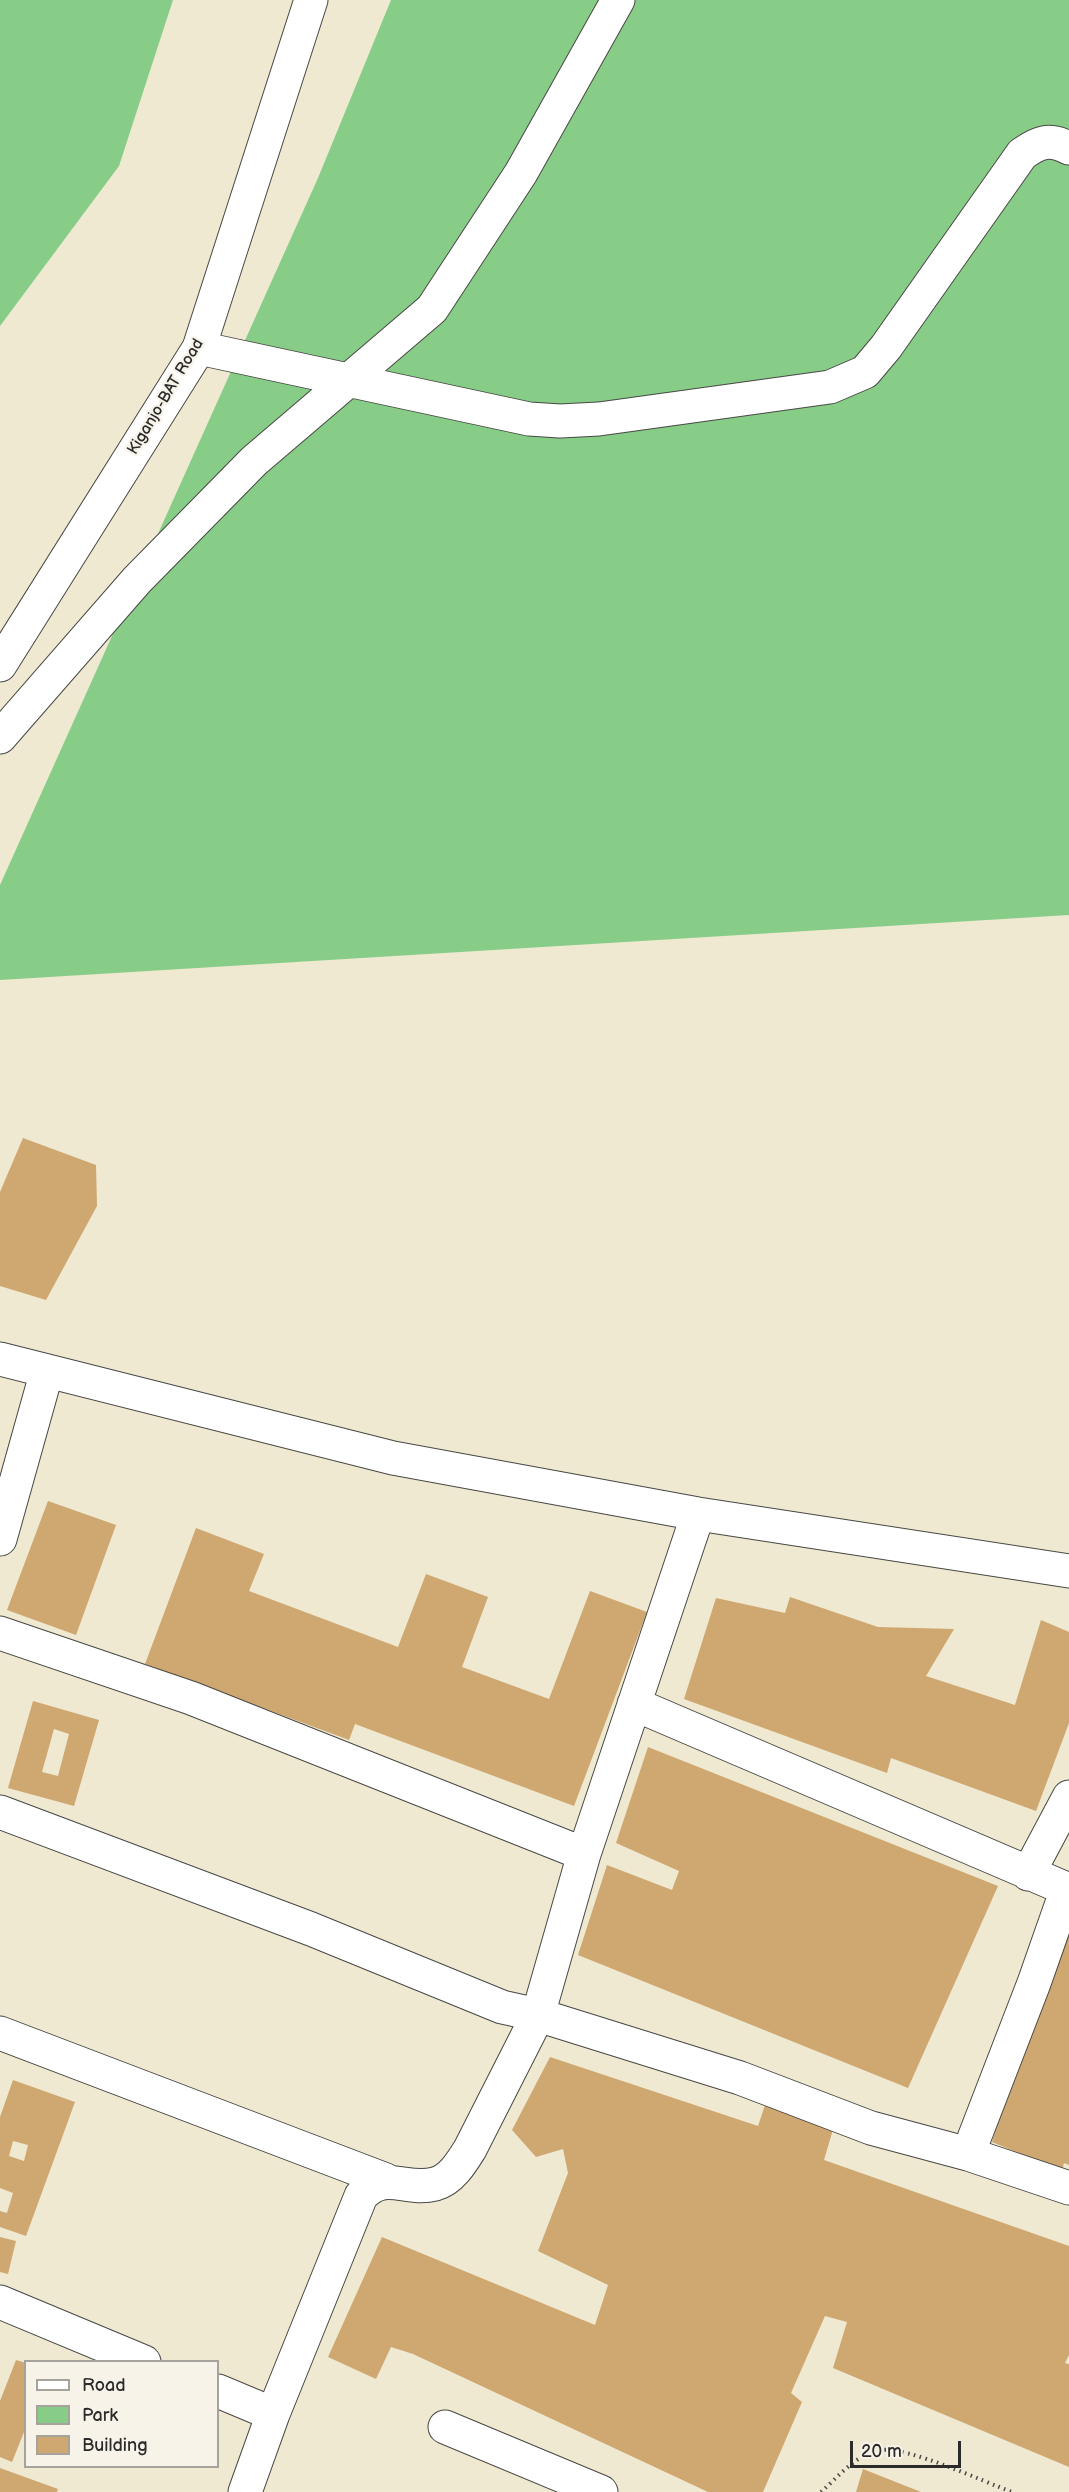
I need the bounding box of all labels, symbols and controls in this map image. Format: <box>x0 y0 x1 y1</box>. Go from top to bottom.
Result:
street label: Kiganjo-BAT Road <box>124 336 208 458</box>
legend <box>24 2360 219 2468</box>
text: Road <box>82 2375 126 2396</box>
text: Park <box>82 2405 118 2426</box>
scale bar <box>853 2429 964 2467</box>
text: Building <box>82 2435 148 2456</box>
text: 20 m <box>861 2441 902 2462</box>

